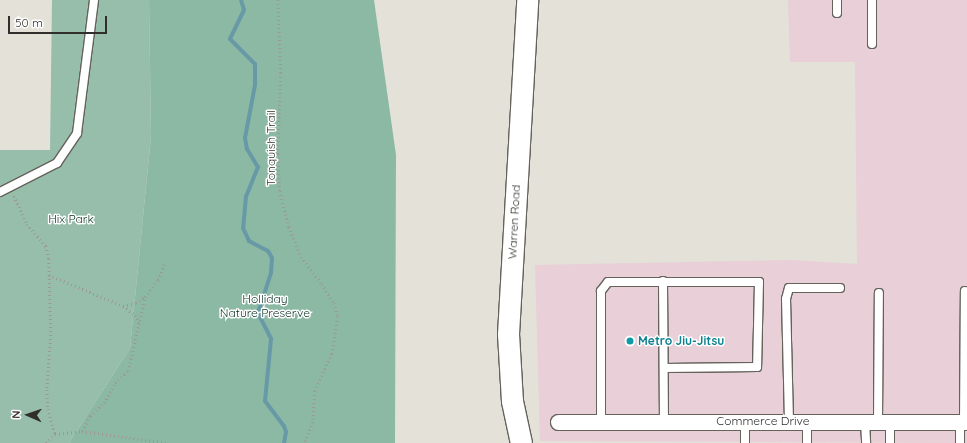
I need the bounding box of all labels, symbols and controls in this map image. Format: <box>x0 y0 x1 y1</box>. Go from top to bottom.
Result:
scale bar <box>10 8 109 34</box>
text: 50 m <box>15 15 43 30</box>
street label: Tonquish Trail <box>264 110 278 186</box>
street label: Warren Road <box>505 184 523 260</box>
park label: Hix Park <box>48 212 94 226</box>
park label: Holliday Nature Preserve <box>220 292 310 320</box>
place label: Metro Jiu-Jitsu <box>638 334 724 348</box>
marker: Metro Jiu-Jitsu <box>625 336 635 346</box>
north arrow <box>8 395 48 435</box>
text: N <box>9 410 23 419</box>
street label: Commerce Drive <box>716 414 810 428</box>

